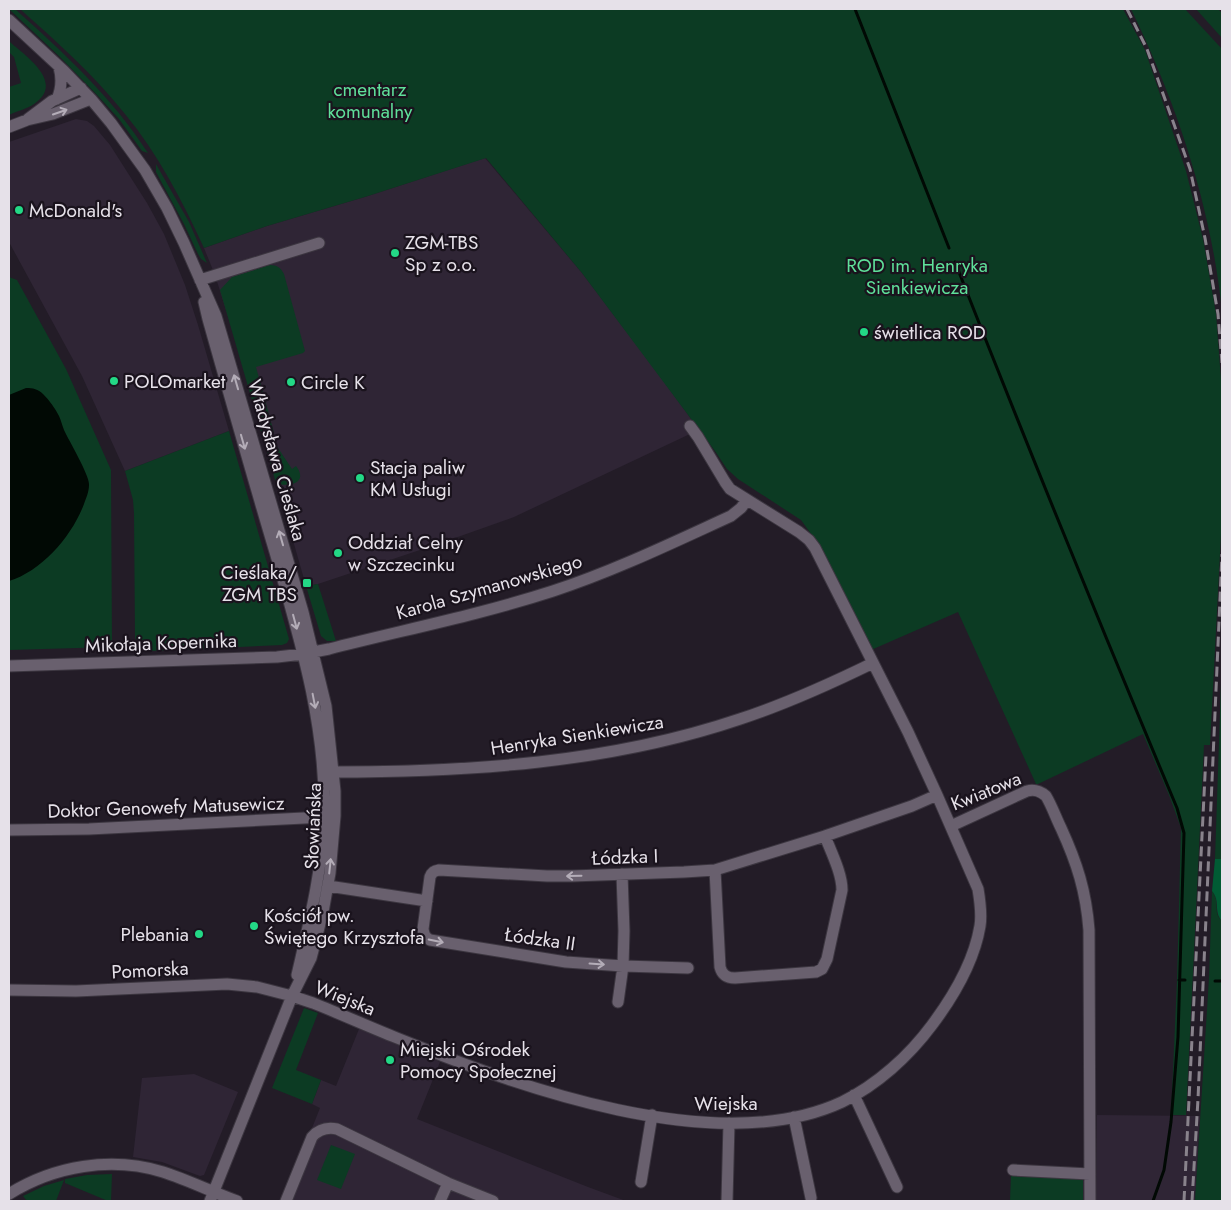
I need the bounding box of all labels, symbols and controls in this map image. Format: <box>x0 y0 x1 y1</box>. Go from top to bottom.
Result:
park label: cmentarz komunalny <box>328 76 413 125</box>
one-way arrow <box>51 107 67 116</box>
place label: McDonald's <box>29 197 123 224</box>
marker: McDonald's <box>13 204 25 216</box>
place label: ZGM-TBS Sp z o.o. <box>405 229 478 278</box>
marker: ZGM-TBS Sp z o.o. <box>389 247 401 259</box>
park label: ROD im. Henryka Sienkiewicza <box>846 252 988 301</box>
place label: świetlica ROD <box>874 319 986 346</box>
marker: świetlica ROD <box>858 326 870 338</box>
place label: POLOmarket <box>124 368 226 395</box>
place label: Circle K <box>301 369 365 396</box>
one-way arrow <box>230 374 240 390</box>
marker: POLOmarket <box>108 375 120 387</box>
street label: Władysława Cieślaka <box>241 376 313 544</box>
marker: Circle K <box>285 376 297 388</box>
one-way arrow <box>238 434 248 450</box>
place label: Stacja paliw KM Usługi <box>370 454 465 503</box>
marker: Stacja paliw KM Usługi <box>354 472 366 484</box>
place label: Oddział Celny w Szczecinku <box>348 529 464 578</box>
one-way arrow <box>276 530 286 546</box>
marker: Oddział Celny w Szczecinku <box>332 547 344 559</box>
street label: Karola Szymanowskiego <box>393 548 585 626</box>
place label: Cieślaka/ ZGM TBS <box>221 559 297 608</box>
marker: Cieślaka/ ZGM TBS <box>301 577 313 589</box>
one-way arrow <box>290 614 300 630</box>
street label: Mikołaja Kopernika <box>85 627 237 659</box>
one-way arrow <box>310 693 319 709</box>
street label: Henryka Sienkiewicza <box>489 708 665 762</box>
street label: Kwiatowa <box>947 765 1025 817</box>
street label: Słowiańska <box>298 782 328 870</box>
street label: Doktor Genowefy Matusewicz <box>47 789 285 825</box>
street label: Łódzka I <box>590 842 659 872</box>
one-way arrow <box>325 859 335 875</box>
one-way arrow <box>566 871 582 881</box>
place label: Kościół pw. Świętego Krzysztofa <box>264 902 424 951</box>
marker: Kościół pw. Świętego Krzysztofa <box>248 920 260 932</box>
place label: Plebania <box>120 921 189 948</box>
street label: Łódzka II <box>502 921 577 957</box>
marker: Plebania <box>193 928 205 940</box>
one-way arrow <box>428 936 444 946</box>
street label: Pomorska <box>111 955 189 985</box>
one-way arrow <box>589 960 605 969</box>
street label: Wiejska <box>311 974 379 1022</box>
place label: Miejski Ośrodek Pomocy Społecznej <box>400 1036 557 1085</box>
marker: Miejski Ośrodek Pomocy Społecznej <box>384 1054 396 1066</box>
street label: Wiejska <box>694 1090 758 1117</box>

